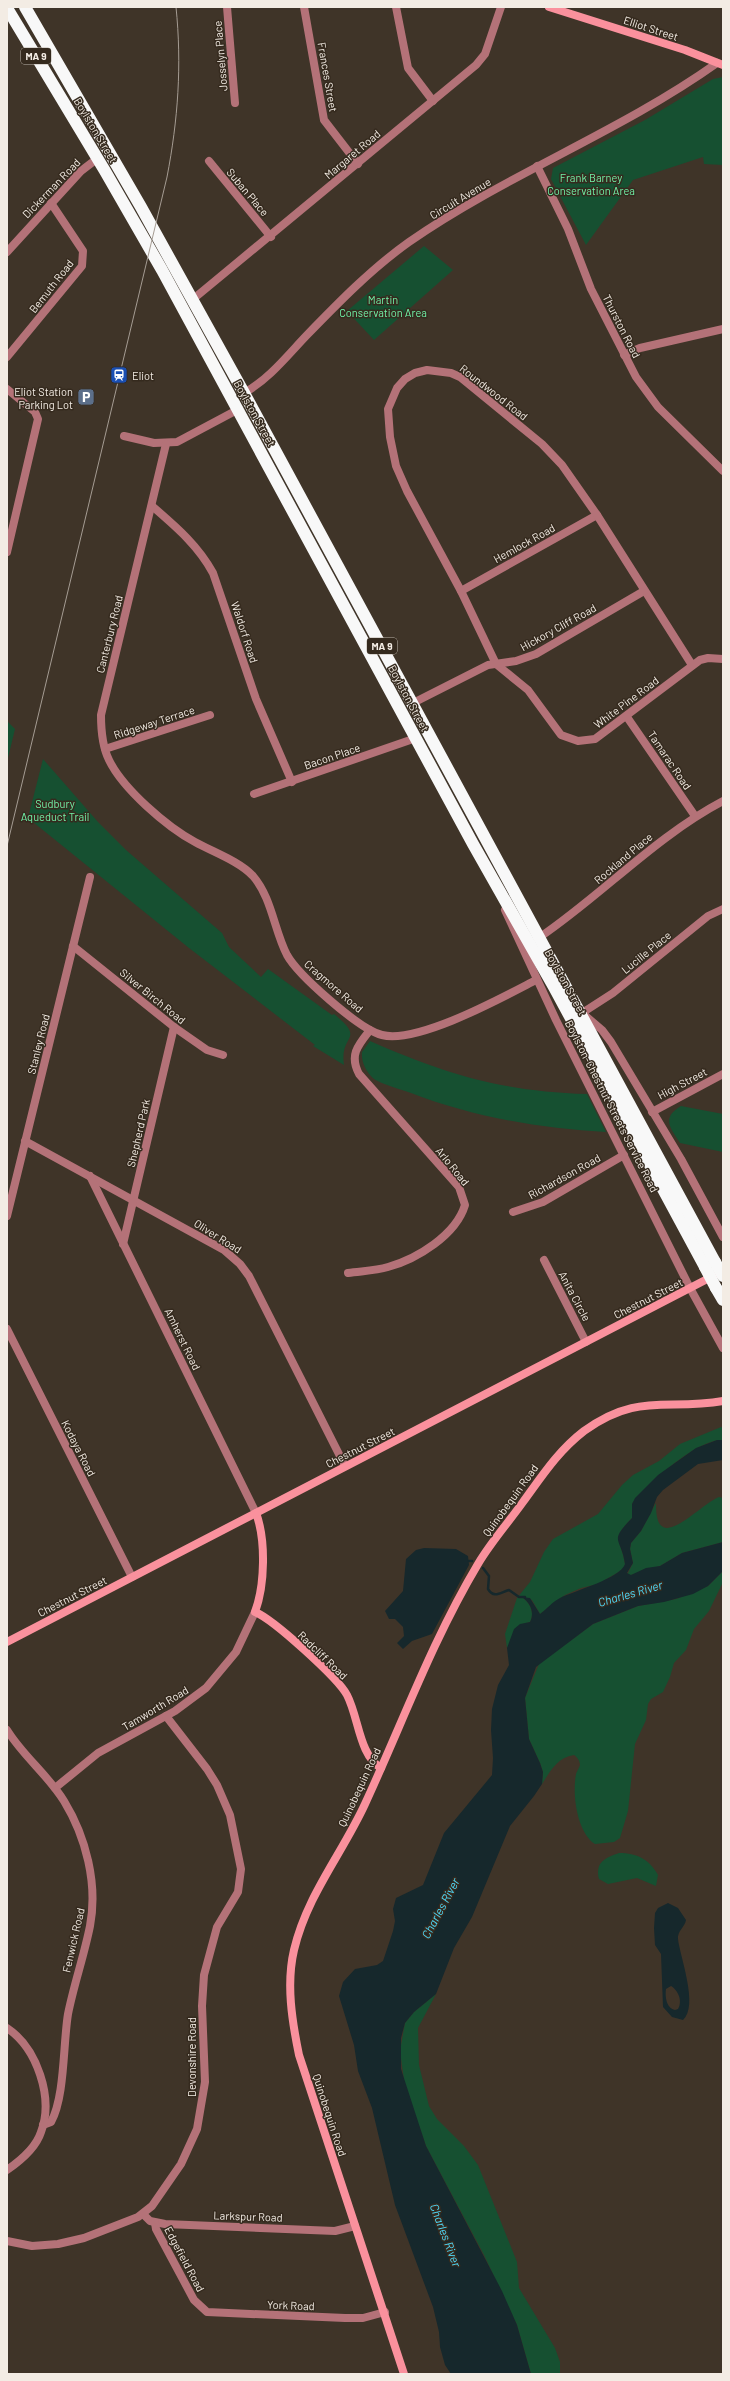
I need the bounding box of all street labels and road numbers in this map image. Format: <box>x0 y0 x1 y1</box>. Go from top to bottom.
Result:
street label: Elliot Street <box>622 13 680 43</box>
street label: Josselyn Place <box>210 20 230 92</box>
street label: Frances Street <box>315 41 341 113</box>
road number: MA 9 <box>21 48 51 64</box>
street label: Boylston Street <box>71 95 121 165</box>
street label: Margaret Road <box>321 127 383 181</box>
street label: Dickerman Road <box>19 156 83 220</box>
street label: Suban Place <box>224 165 272 219</box>
street label: Circuit Avenue <box>427 175 493 221</box>
street label: Bemuth Road <box>26 257 76 315</box>
street label: Thurston Road <box>600 292 644 360</box>
street label: Roundwood Road <box>457 361 531 423</box>
street label: Boylston Street <box>231 378 279 448</box>
street label: Hemlock Road <box>491 521 557 565</box>
street label: Canterbury Road <box>93 594 125 674</box>
street label: Waldorf Road <box>229 600 261 664</box>
street label: Hickory Cliff Road <box>518 601 598 653</box>
road number: MA 9 <box>367 638 397 654</box>
street label: Boylston Street <box>386 662 432 734</box>
street label: White Pine Road <box>591 673 661 731</box>
street label: Ridgeway Terrace <box>112 703 196 741</box>
street label: Tamarac Road <box>646 728 694 792</box>
street label: Bacon Place <box>302 740 362 772</box>
street label: Rockland Place <box>591 830 655 886</box>
street label: Lucille Place <box>619 928 674 976</box>
street label: Boylston Street <box>542 947 590 1017</box>
street label: Cragmore Road <box>302 957 366 1015</box>
street label: Silver Birch Road <box>118 966 188 1026</box>
street label: Stanley Road <box>24 1012 52 1076</box>
street label: Boylston-Chestnut Streets Service Road <box>563 1018 661 1194</box>
street label: High Street <box>655 1065 709 1101</box>
street label: Shepherd Park <box>124 1097 152 1168</box>
street label: Arlo Road <box>434 1144 472 1188</box>
street label: Richardson Road <box>526 1151 602 1201</box>
street label: Oliver Road <box>192 1216 244 1256</box>
street label: Anita Circle <box>556 1269 594 1323</box>
street label: Chestnut Street <box>611 1275 685 1321</box>
street label: Amherst Road <box>162 1306 204 1372</box>
street label: Kodaya Road <box>59 1418 99 1478</box>
street label: Chestnut Street <box>323 1424 397 1470</box>
street label: Quinobequin Road <box>479 1461 541 1539</box>
street label: Chestnut Street <box>35 1573 109 1619</box>
street label: Radcliff Road <box>296 1628 350 1682</box>
street label: Tamworth Road <box>119 1683 191 1733</box>
street label: Quinobequin Road <box>335 1745 383 1829</box>
street label: Fenwick Road <box>59 1906 87 1974</box>
street label: Devonshire Road <box>185 2017 198 2097</box>
street label: Quinobequin Road <box>311 2072 349 2158</box>
street label: Larkspur Road <box>213 2208 283 2224</box>
street label: Edgefield Road <box>162 2224 208 2294</box>
street label: York Road <box>267 2298 315 2312</box>

